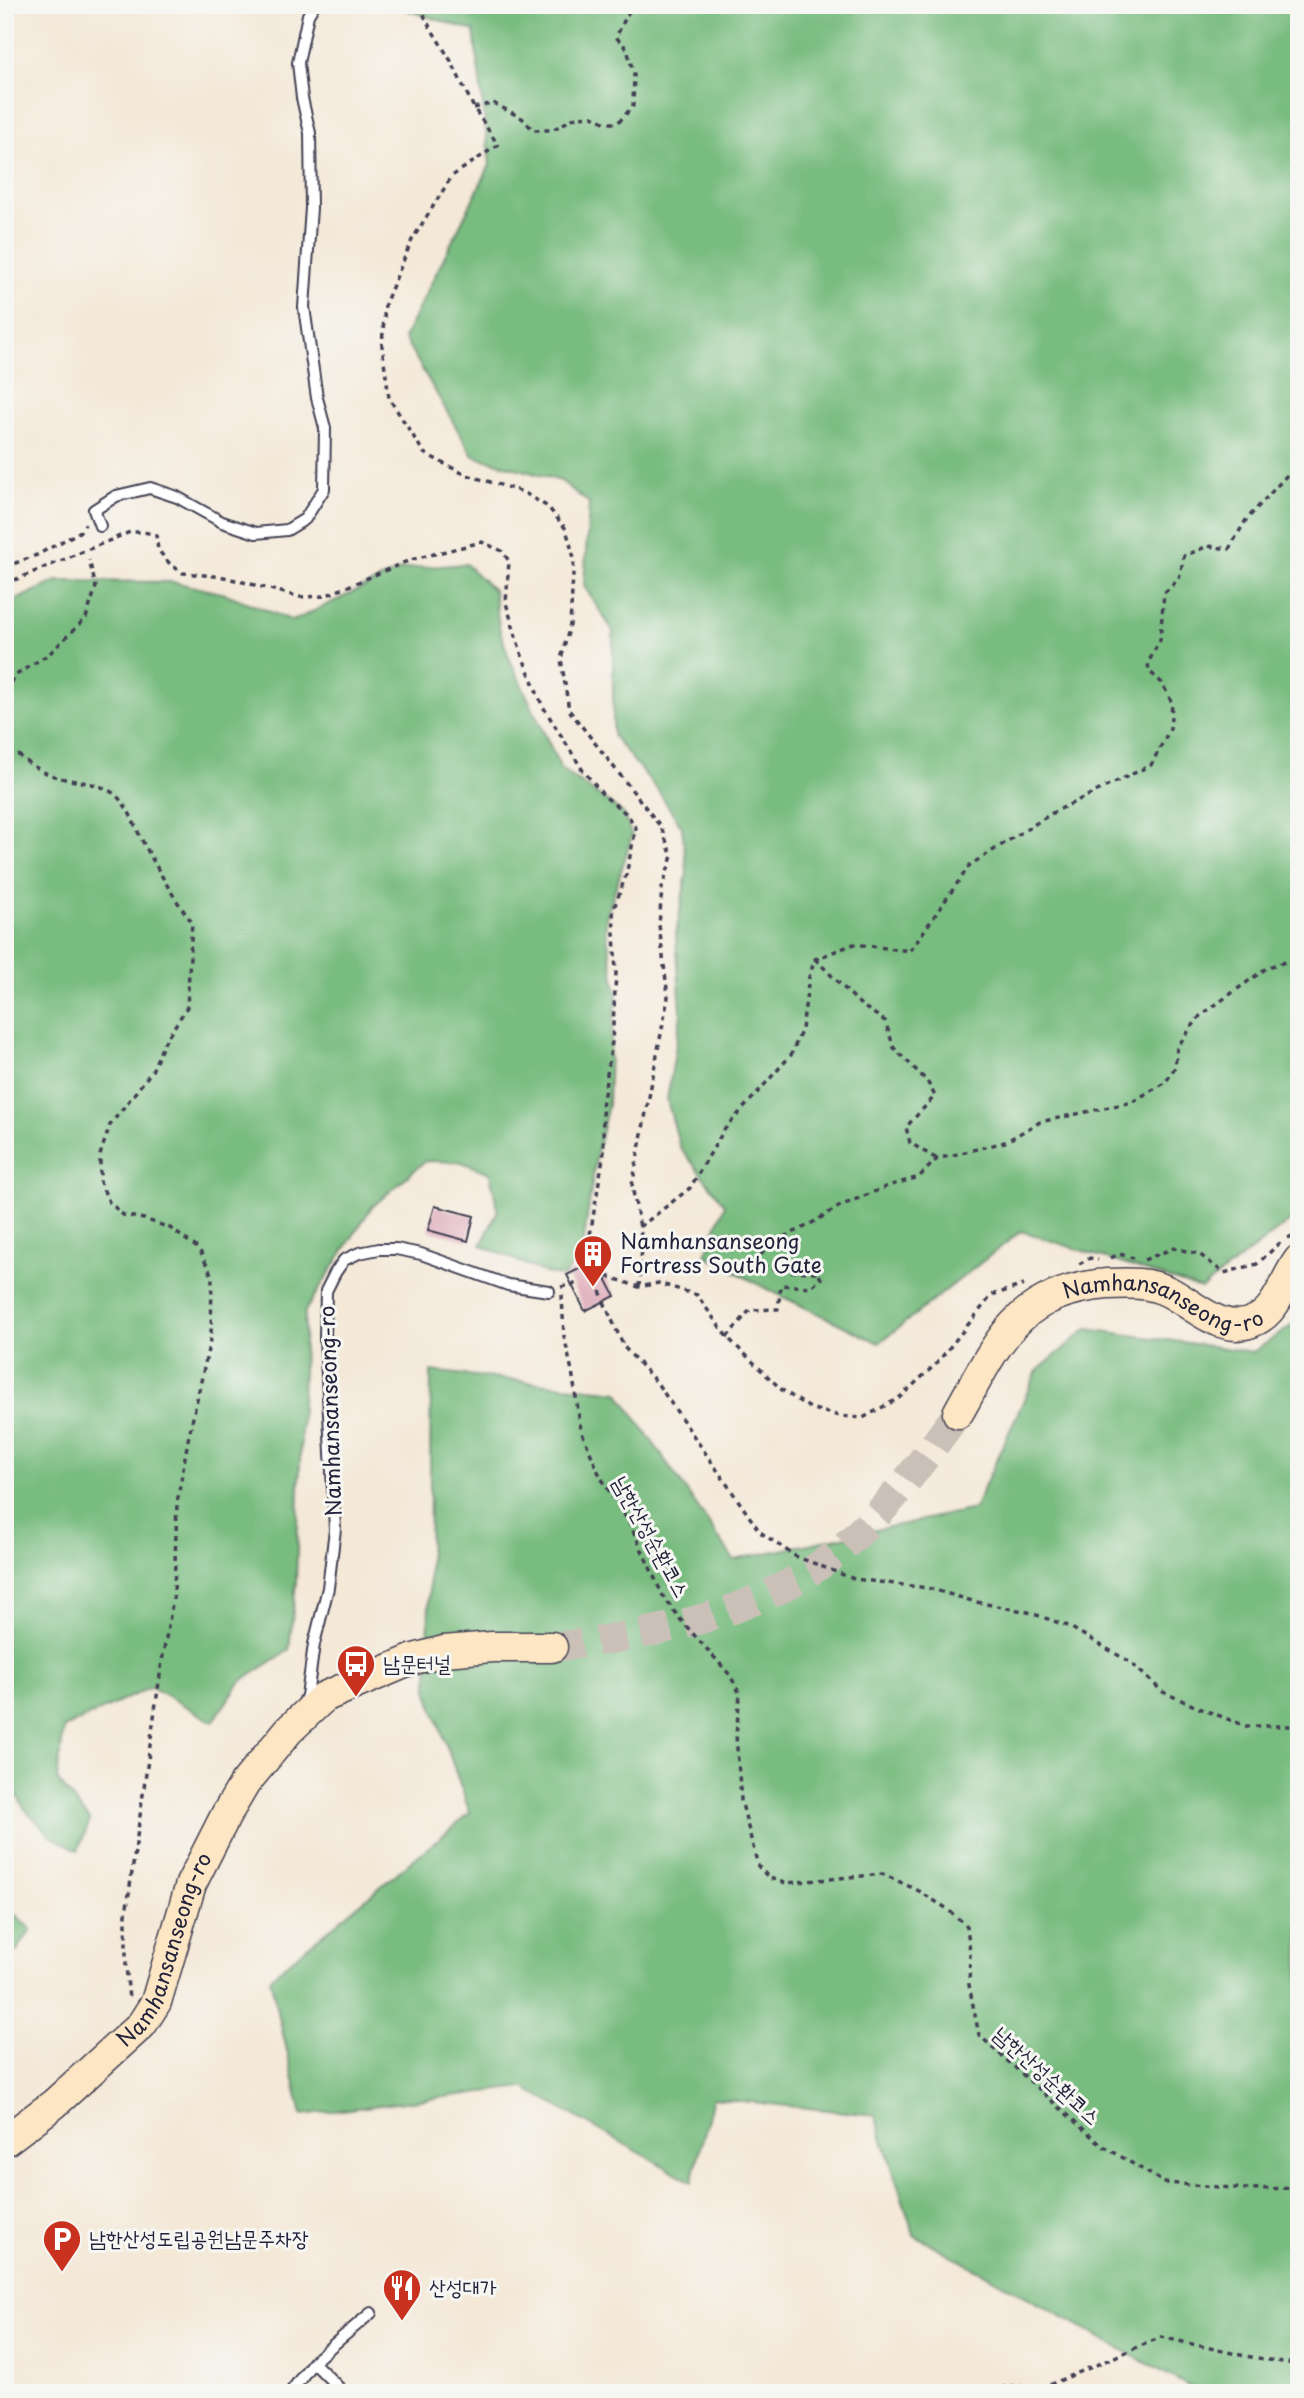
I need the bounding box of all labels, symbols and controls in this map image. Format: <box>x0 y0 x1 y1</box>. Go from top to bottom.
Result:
place label: Namhansanseong Fortress South Gate <box>620 1224 822 1280</box>
building icon: Namhansanseong Fortress South Gate <box>572 1233 614 1288</box>
street label: Namhansanseong-ro <box>1058 1265 1269 1339</box>
street label: Namhansanseong-ro <box>309 1305 349 1517</box>
street label: 남한산성순환코스 <box>606 1469 700 1603</box>
bus stop icon: 남문터널 <box>335 1643 377 1698</box>
place label: 남문터널 <box>383 1646 451 1678</box>
street label: Namhansanseong-ro <box>109 1846 218 2054</box>
street label: 남한산성순환코스 <box>987 2017 1109 2132</box>
parking icon: 남한산성도립공원남문주차장 <box>41 2218 83 2273</box>
place label: 남한산성도립공원남문주차장 <box>89 2221 309 2253</box>
restaurant icon: 산성대가 <box>381 2267 423 2322</box>
place label: 산성대가 <box>429 2270 497 2302</box>

